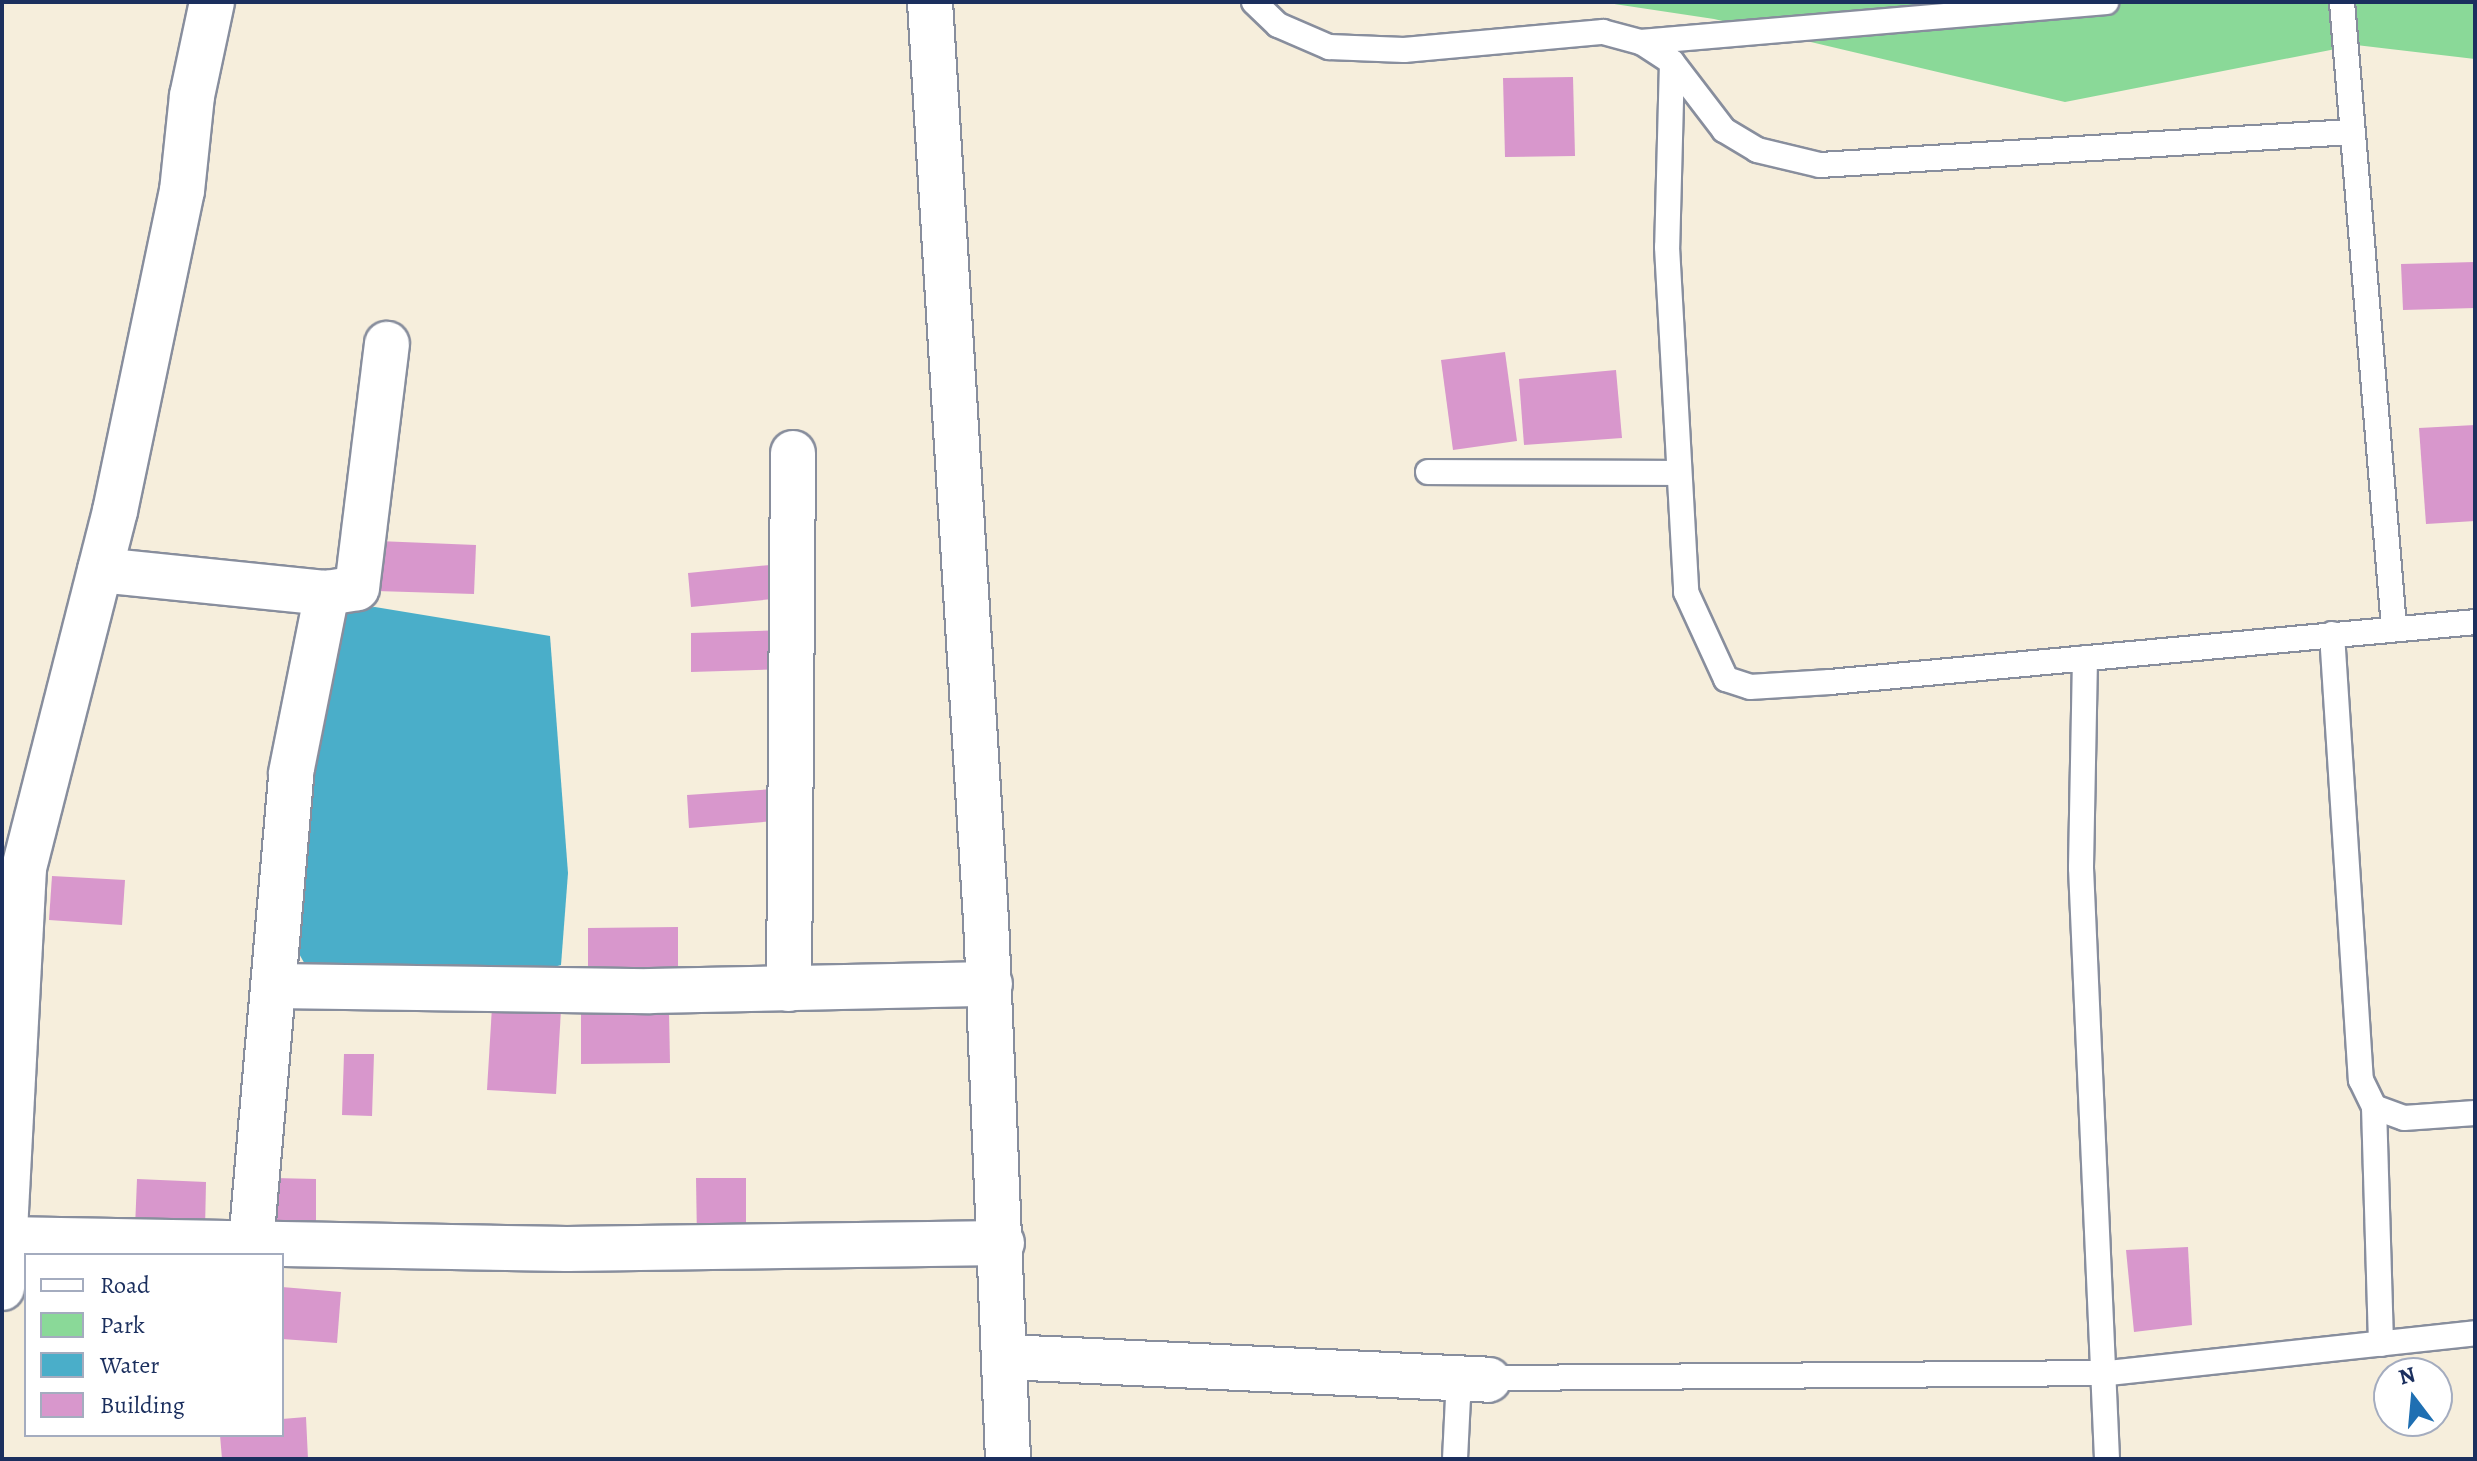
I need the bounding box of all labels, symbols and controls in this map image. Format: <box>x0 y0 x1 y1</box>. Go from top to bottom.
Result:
legend <box>24 1253 284 1437</box>
text: Road <box>100 1269 150 1301</box>
text: Park <box>100 1309 145 1341</box>
text: Water <box>100 1349 160 1381</box>
north arrow <box>2373 1357 2453 1437</box>
text: N <box>2395 1359 2419 1392</box>
text: Building <box>100 1389 185 1421</box>

